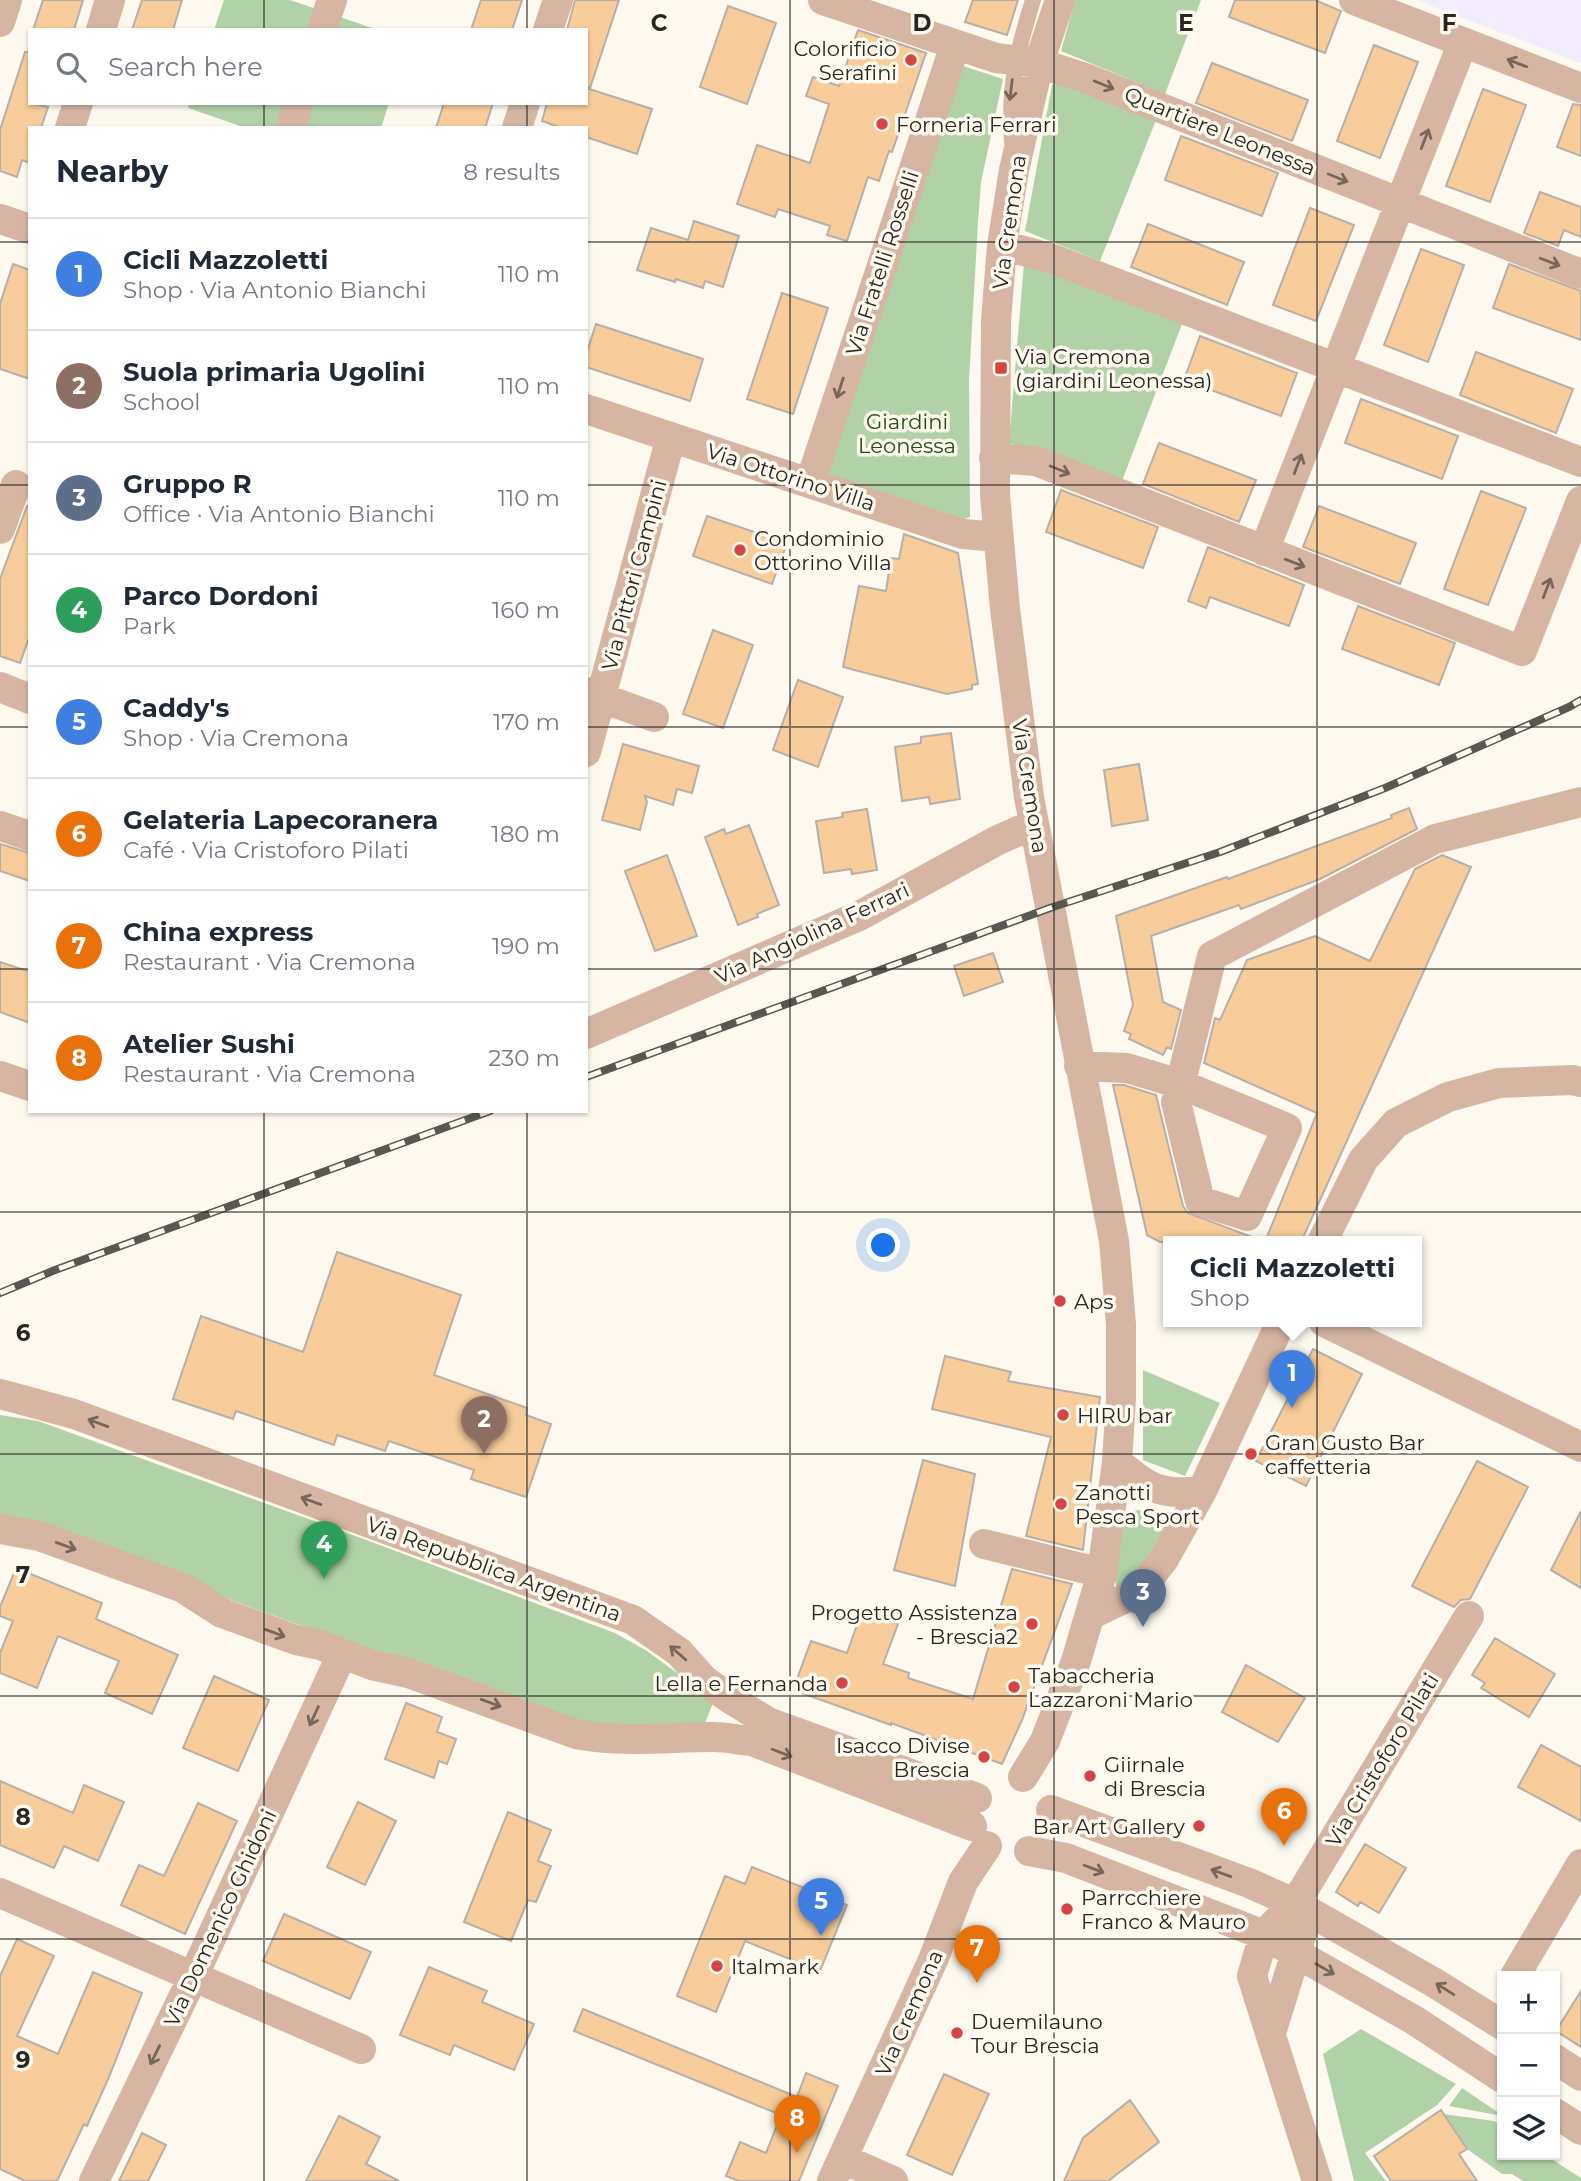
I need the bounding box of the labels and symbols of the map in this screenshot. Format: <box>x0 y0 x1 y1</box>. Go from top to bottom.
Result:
text: C <box>651 9 668 37</box>
text: D <box>913 9 932 37</box>
text: E <box>1178 9 1194 37</box>
text: F <box>1442 9 1457 37</box>
place label: Colorificio Serafini <box>794 36 897 85</box>
marker: Colorificio Serafini <box>903 52 919 68</box>
one-way arrow <box>1507 56 1529 69</box>
one-way arrow <box>1005 78 1018 101</box>
one-way arrow <box>1092 80 1114 93</box>
street label: Quartiere Leonessa <box>1121 81 1319 181</box>
place label: Forneria Ferrari <box>896 112 1057 137</box>
marker: Forneria Ferrari <box>874 116 890 132</box>
one-way arrow <box>1419 129 1432 151</box>
street label: Via Cremona <box>987 153 1031 291</box>
street label: Via Fratelli Rosselli <box>840 168 924 358</box>
one-way arrow <box>1327 173 1348 186</box>
one-way arrow <box>1538 256 1560 269</box>
place label: Via Cremona (giardini Leonessa) <box>1015 344 1212 393</box>
marker: Via Cremona (giardini Leonessa) <box>993 360 1009 376</box>
one-way arrow <box>833 377 845 399</box>
park label: Giardini Leonessa <box>858 409 956 458</box>
street label: Via Ottorino Villa <box>704 438 878 516</box>
one-way arrow <box>1292 454 1305 476</box>
one-way arrow <box>1049 465 1071 478</box>
street label: Via Pittori Campini <box>597 477 671 673</box>
place label: Condominio Ottorino Villa <box>754 526 892 575</box>
marker: Condominio Ottorino Villa <box>732 542 748 558</box>
one-way arrow <box>1283 557 1305 570</box>
one-way arrow <box>1541 577 1554 599</box>
street label: Via Cremona <box>1007 717 1053 855</box>
street label: Via Angiolina Ferrari <box>711 877 913 989</box>
your location <box>866 1228 900 1262</box>
place label: Aps <box>1074 1289 1114 1314</box>
marker: Aps <box>1052 1293 1068 1309</box>
text: 6 <box>16 1319 31 1347</box>
pin: 1 <box>1269 1350 1315 1408</box>
pin: 2 <box>461 1396 507 1454</box>
place label: HIRU bar <box>1077 1403 1173 1428</box>
marker: HIRU bar <box>1055 1407 1071 1423</box>
one-way arrow <box>87 1416 109 1428</box>
place label: Gran Gusto Bar caffetteria <box>1265 1430 1425 1479</box>
marker: Gran Gusto Bar caffetteria <box>1243 1446 1259 1462</box>
place label: Zanotti Pesca Sport <box>1075 1480 1200 1529</box>
one-way arrow <box>301 1494 323 1507</box>
marker: Zanotti Pesca Sport <box>1053 1496 1069 1512</box>
street label: Via Repubblica Argentina <box>363 1511 625 1627</box>
pin: 4 <box>301 1521 347 1579</box>
one-way arrow <box>54 1541 76 1553</box>
text: 7 <box>16 1561 30 1589</box>
pin: 3 <box>1120 1569 1166 1627</box>
place label: Progetto Assistenza - Brescia2 <box>810 1600 1018 1649</box>
marker: Progetto Assistenza - Brescia2 <box>1024 1616 1040 1632</box>
one-way arrow <box>264 1628 286 1640</box>
one-way arrow <box>670 1645 688 1661</box>
place label: Tabaccheria Lazzaroni Mario <box>1028 1663 1193 1712</box>
street label: Via Cristoforo Pilati <box>1320 1669 1444 1851</box>
place label: Lella e Fernanda <box>654 1671 828 1696</box>
marker: Lella e Fernanda <box>834 1675 850 1691</box>
marker: Tabaccheria Lazzaroni Mario <box>1006 1679 1022 1695</box>
one-way arrow <box>480 1698 502 1710</box>
one-way arrow <box>306 1705 320 1726</box>
place label: Isacco Divise Brescia <box>836 1733 970 1782</box>
one-way arrow <box>770 1747 792 1760</box>
marker: Isacco Divise Brescia <box>976 1749 992 1765</box>
place label: Giirnale di Brescia <box>1104 1752 1206 1801</box>
marker: Giirnale di Brescia <box>1082 1768 1098 1784</box>
pin: 6 <box>1261 1788 1307 1846</box>
text: 8 <box>15 1803 31 1831</box>
street label: Via Domenico Ghidoni <box>159 1805 281 2031</box>
place label: Bar Art Gallery <box>1033 1814 1186 1839</box>
marker: Bar Art Gallery <box>1191 1818 1207 1834</box>
one-way arrow <box>1083 1863 1105 1876</box>
one-way arrow <box>1211 1866 1233 1878</box>
pin: 5 <box>798 1878 844 1936</box>
place label: Parrcchiere Franco & Mauro <box>1081 1885 1246 1934</box>
marker: Parrcchiere Franco & Mauro <box>1059 1901 1075 1917</box>
pin: 7 <box>954 1925 1000 1983</box>
street label: Via Cremona <box>870 1946 948 2080</box>
place label: Italmark <box>731 1954 819 1979</box>
marker: Italmark <box>709 1958 725 1974</box>
one-way arrow <box>1315 1962 1335 1976</box>
one-way arrow <box>1435 1982 1455 1996</box>
place label: Duemilauno Tour Brescia <box>971 2009 1103 2058</box>
marker: Duemilauno Tour Brescia <box>949 2025 965 2041</box>
one-way arrow <box>148 2044 162 2065</box>
text: 9 <box>16 2046 30 2074</box>
pin: 8 <box>774 2095 820 2153</box>

